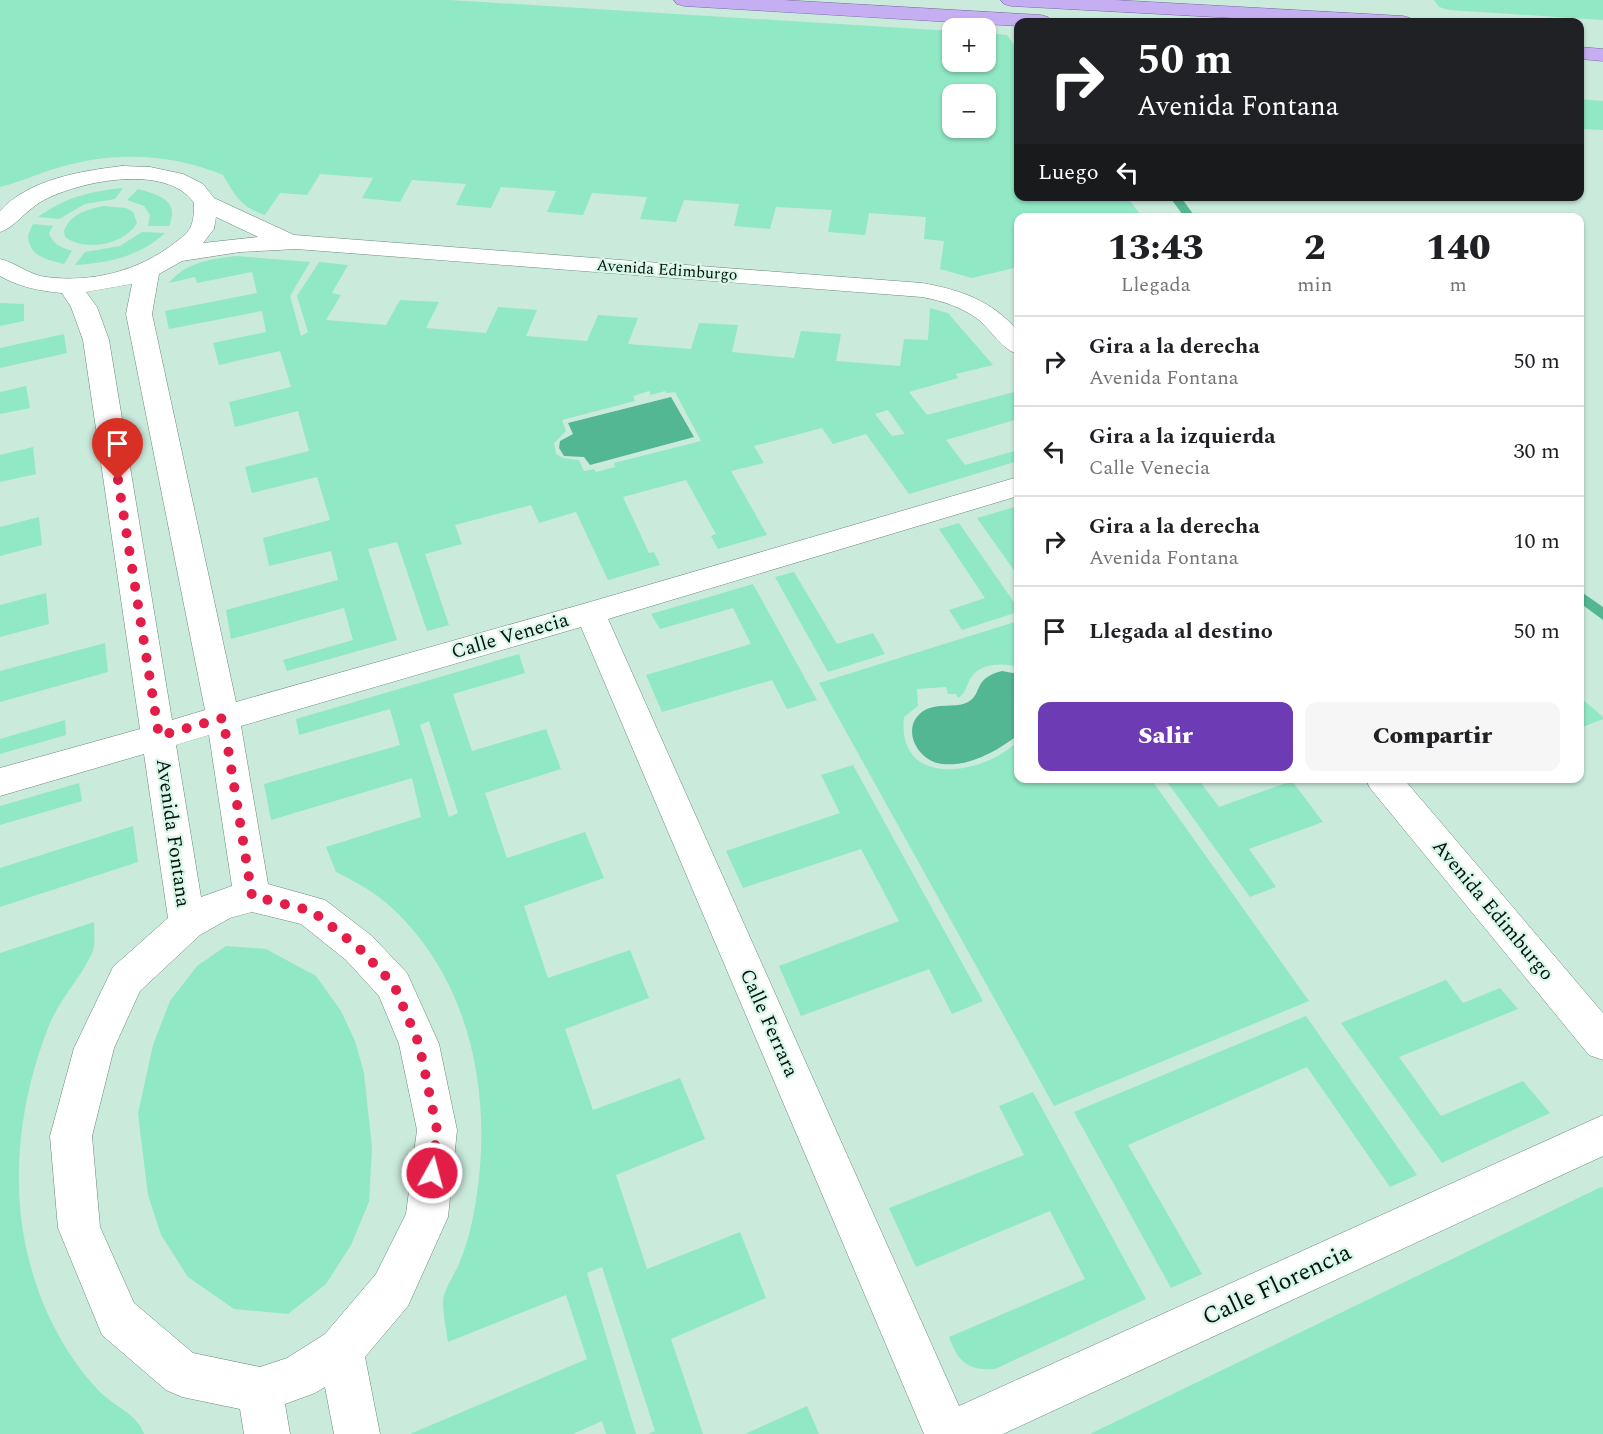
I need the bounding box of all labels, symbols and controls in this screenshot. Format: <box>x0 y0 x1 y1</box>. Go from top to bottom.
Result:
map controls <box>942 18 996 138</box>
button: + <box>942 18 996 72</box>
text: 50 m <box>1137 29 1232 92</box>
icon: right <box>1038 42 1116 120</box>
button: − <box>942 84 996 138</box>
text: Avenida Fontana <box>1137 86 1339 128</box>
text: Luego <box>1038 156 1099 189</box>
icon: left <box>1111 156 1144 189</box>
text: 13:43 <box>1107 221 1204 276</box>
text: 2 <box>1304 221 1326 276</box>
text: 140 <box>1426 221 1491 276</box>
street label: Avenida Edimburgo <box>596 253 738 287</box>
text: Llegada <box>1121 270 1191 300</box>
text: min <box>1297 270 1332 300</box>
text: m <box>1450 270 1467 300</box>
text: Gira a la derecha <box>1089 330 1260 363</box>
icon: right <box>1038 345 1071 378</box>
text: 50 m <box>1514 345 1560 378</box>
text: Avenida Fontana <box>1089 363 1239 393</box>
pin <box>92 418 143 480</box>
text: Gira a la izquierda <box>1089 420 1276 453</box>
icon: arrive <box>101 427 134 460</box>
icon: left <box>1038 435 1071 468</box>
text: 30 m <box>1514 435 1560 468</box>
text: Calle Venecia <box>1089 453 1210 483</box>
text: Gira a la derecha <box>1089 510 1260 543</box>
icon: right <box>1038 525 1071 558</box>
text: 10 m <box>1514 525 1560 558</box>
text: Avenida Fontana <box>1089 543 1239 573</box>
street label: Calle Venecia <box>448 605 573 667</box>
icon: arrive <box>1038 615 1071 648</box>
text: Llegada al destino <box>1089 615 1273 648</box>
text: 50 m <box>1514 615 1560 648</box>
button: Salir <box>1038 702 1293 771</box>
button: Compartir <box>1305 702 1560 771</box>
street label: Avenida Fontana <box>148 757 198 909</box>
street label: Avenida Edimburgo <box>1425 833 1561 987</box>
street label: Calle Ferrara <box>732 964 806 1082</box>
position arrow <box>400 1141 464 1205</box>
street label: Calle Florencia <box>1196 1235 1358 1335</box>

